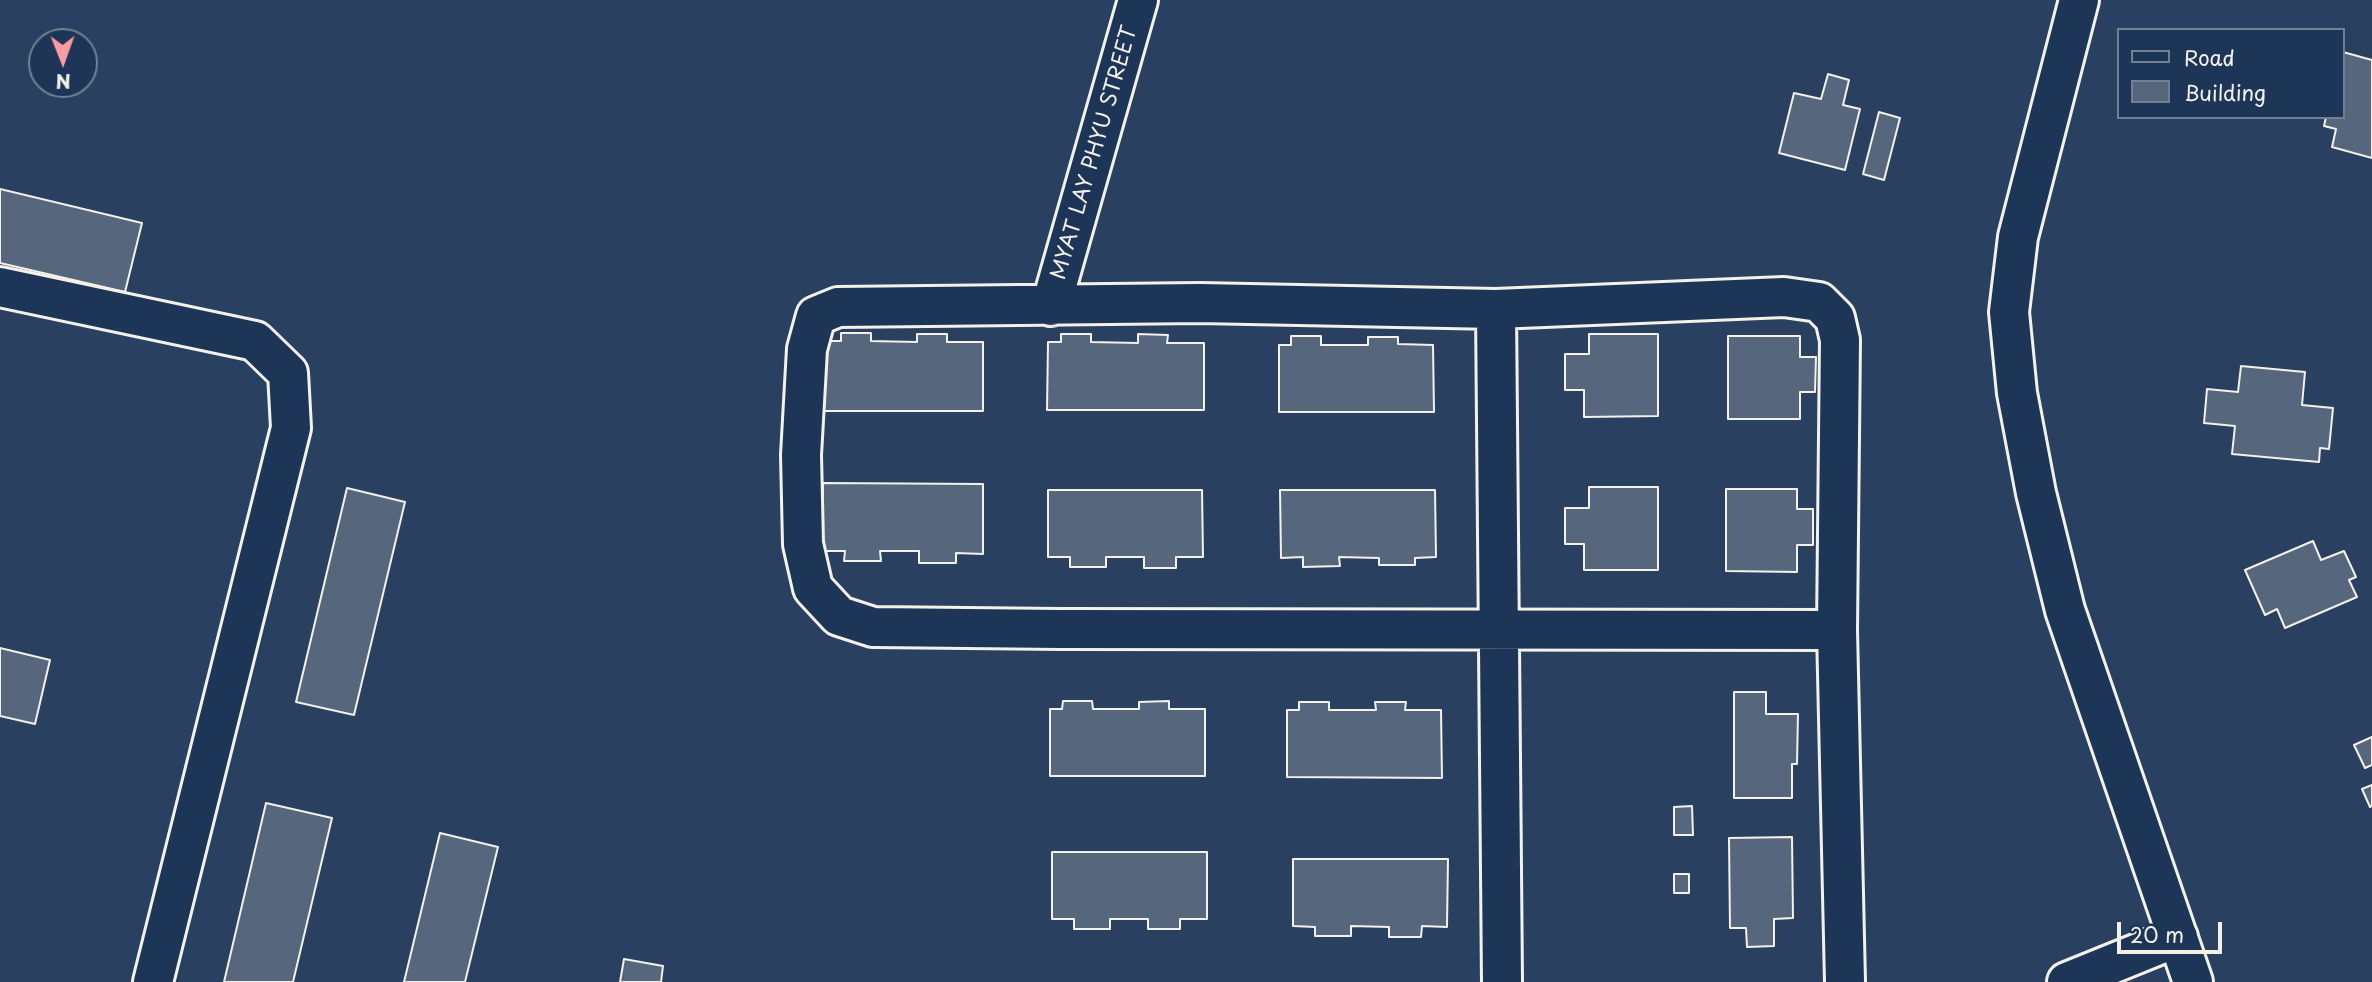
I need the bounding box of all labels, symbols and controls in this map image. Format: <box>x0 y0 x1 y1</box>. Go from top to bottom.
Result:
street label: MYAT LAY PHYU STREET <box>1047 23 1143 283</box>
north arrow <box>28 28 98 98</box>
legend <box>2116 28 2344 119</box>
text: Road <box>2184 41 2235 73</box>
text: N <box>56 68 71 96</box>
text: Building <box>2184 76 2266 108</box>
scale bar <box>2120 908 2225 952</box>
text: 20 m <box>2130 918 2184 950</box>

